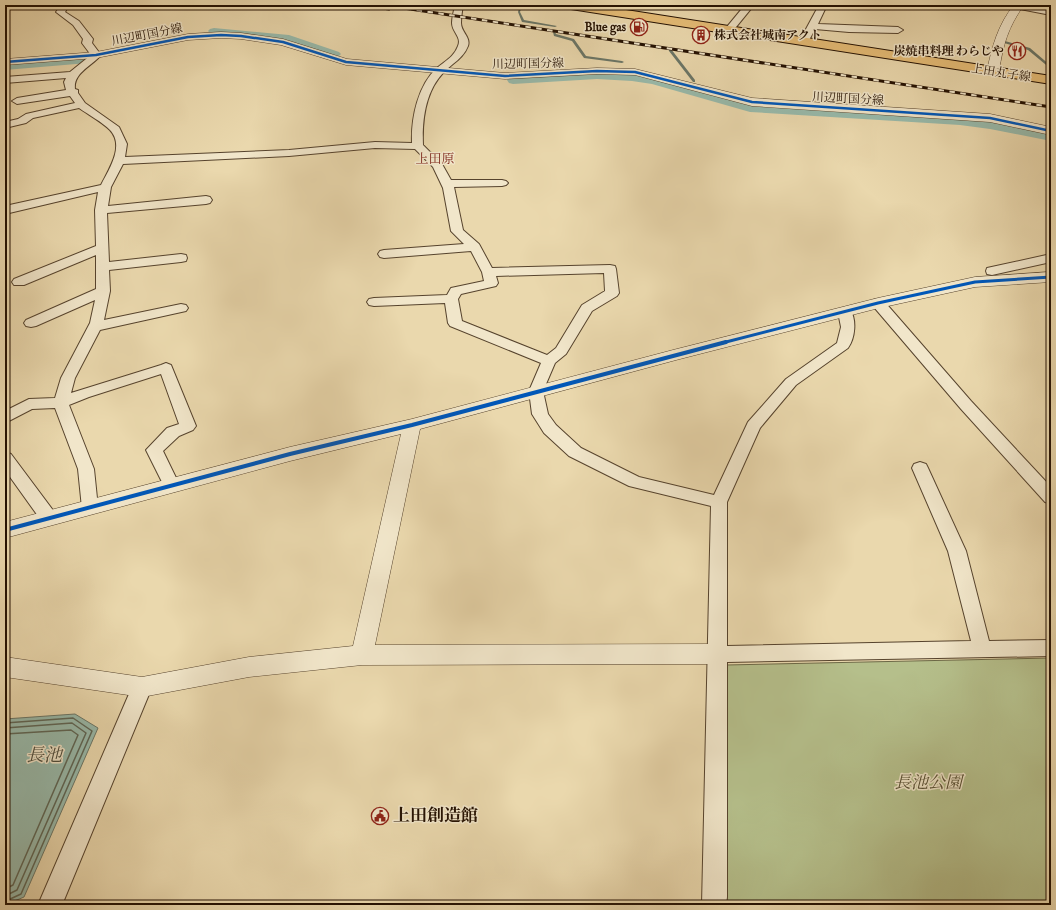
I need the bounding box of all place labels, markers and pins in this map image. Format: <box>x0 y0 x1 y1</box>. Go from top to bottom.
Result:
fuel station icon: Blue gas <box>629 17 649 37</box>
place label: Blue gas <box>585 20 627 36</box>
building icon: 株式会社城南アクト <box>691 25 711 45</box>
place label: 株式会社城南アクト <box>714 28 822 43</box>
restaurant icon: 炭焼串料理 わらじや <box>1007 41 1027 61</box>
place label: 炭焼串料理 わらじや <box>893 44 1004 59</box>
public building icon: 上田創造館 <box>370 806 390 826</box>
place label: 上田創造館 <box>393 806 478 827</box>

